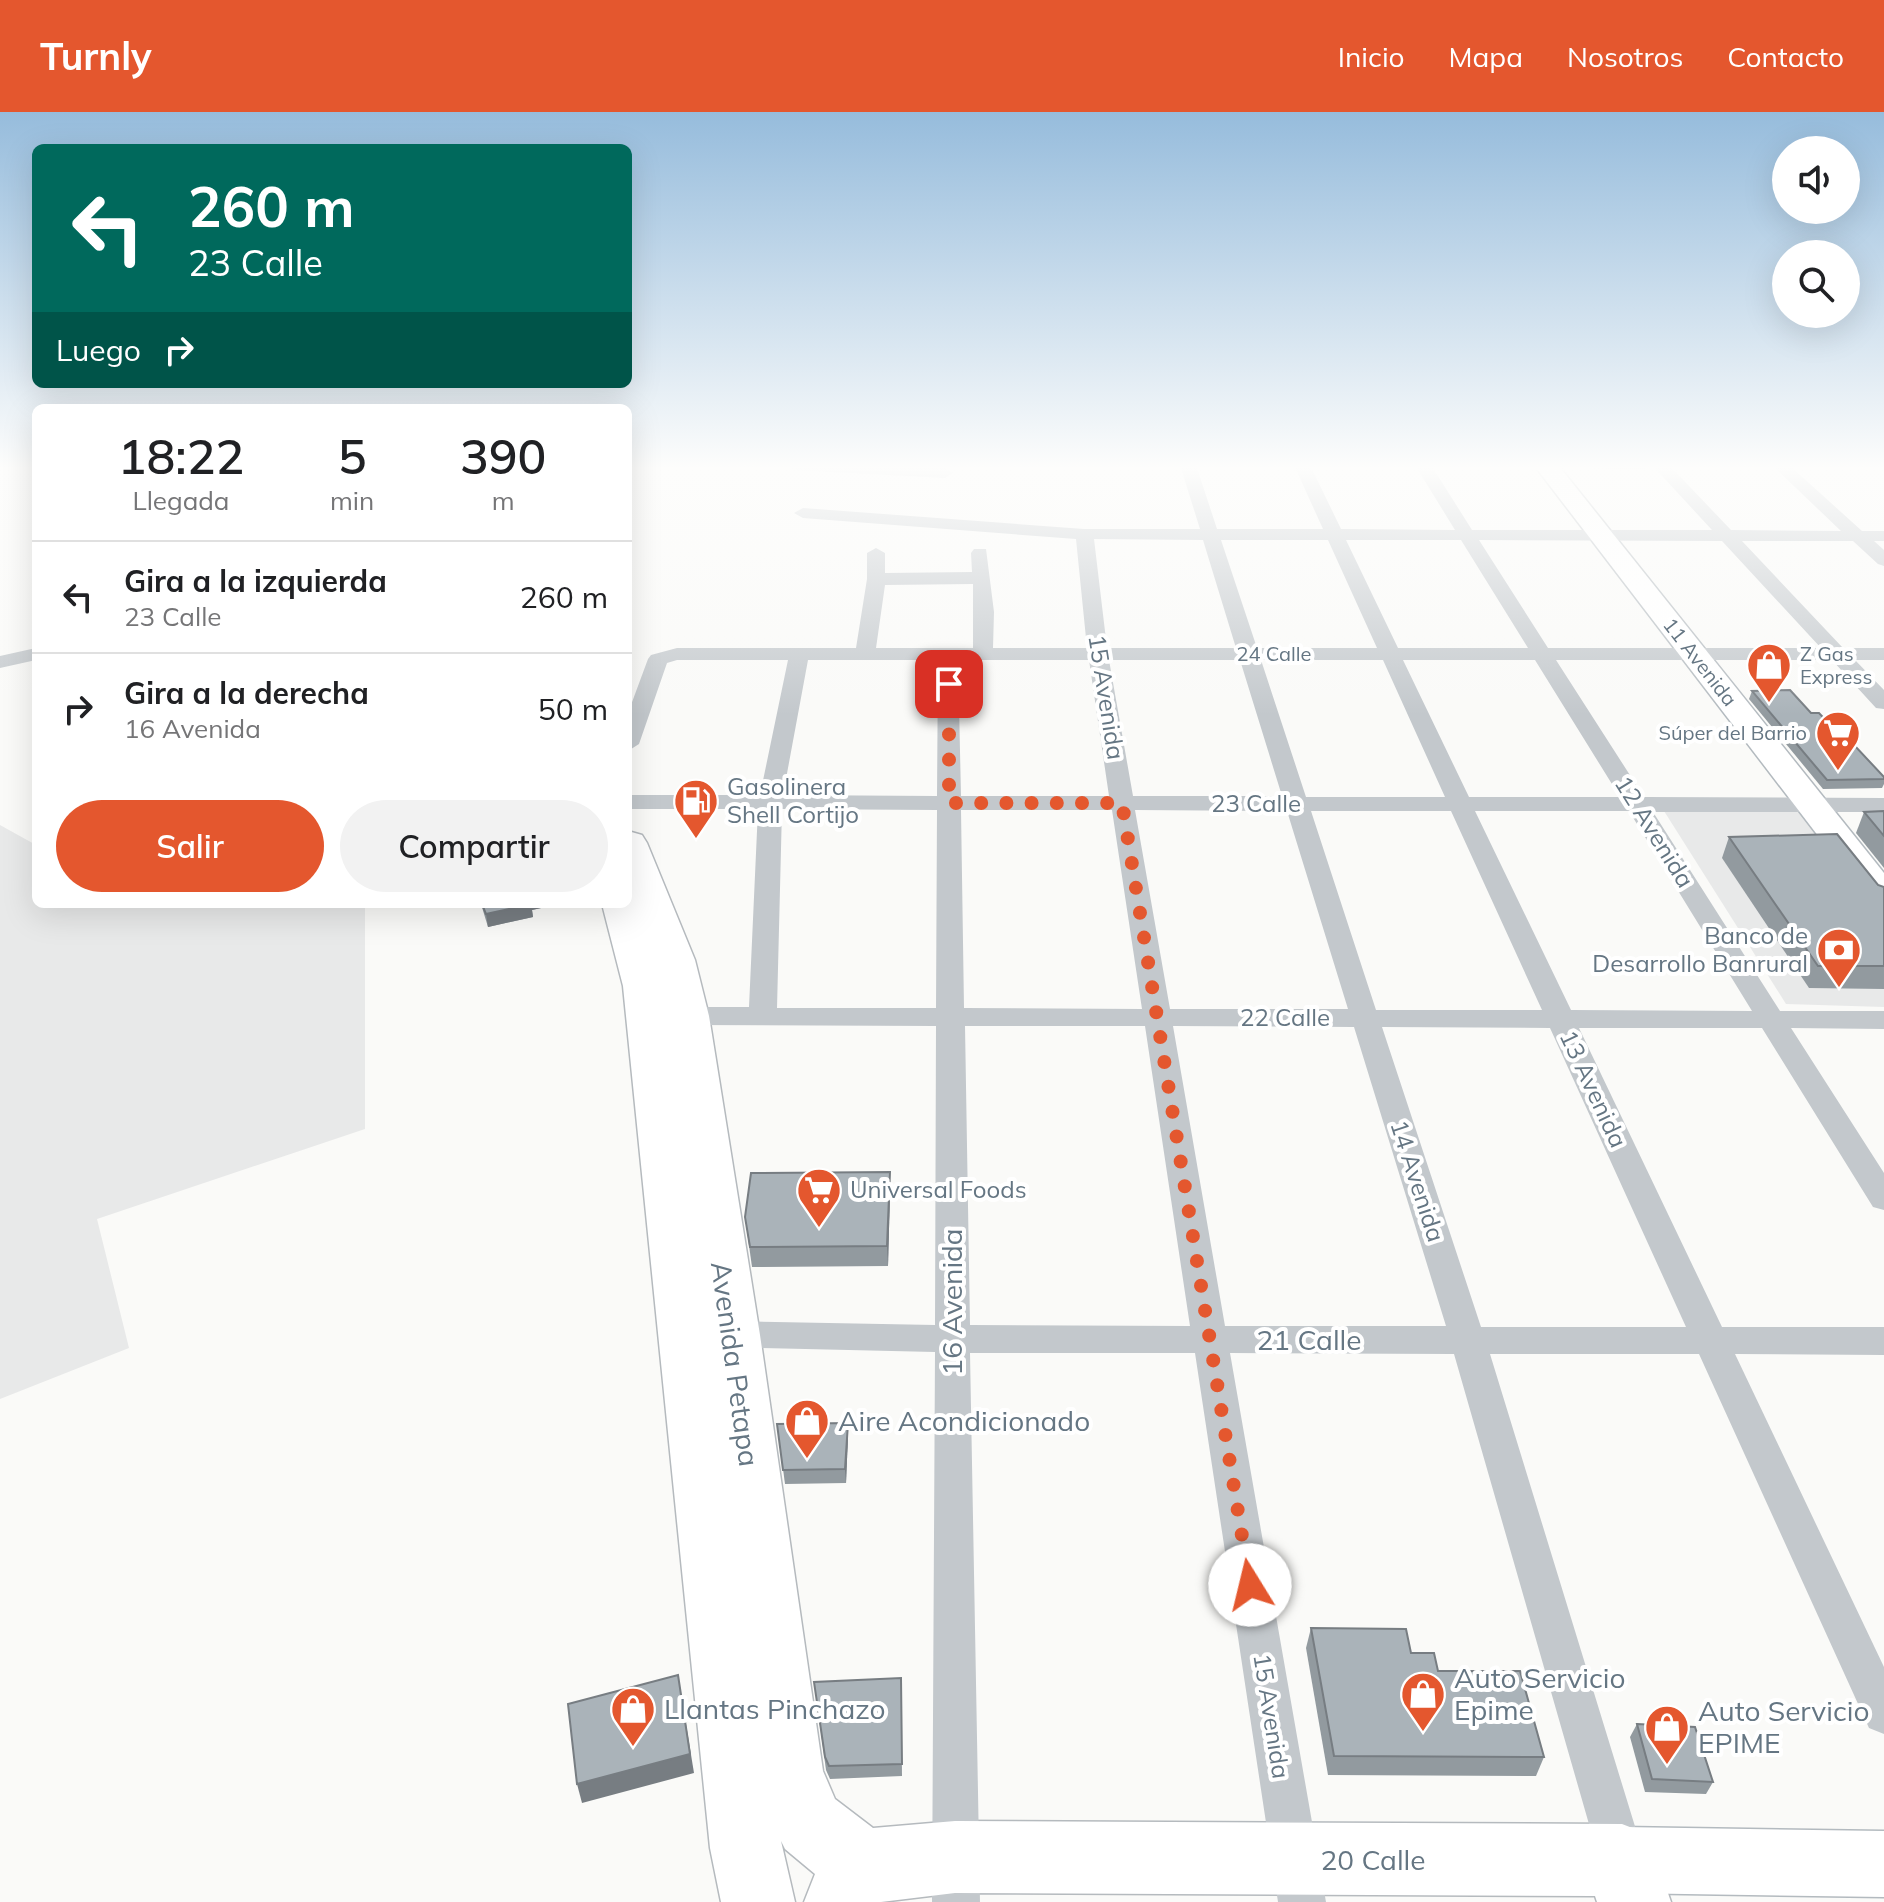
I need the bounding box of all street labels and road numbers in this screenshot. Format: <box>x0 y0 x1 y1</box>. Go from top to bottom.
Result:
street label: 11 Avenida <box>1658 613 1743 711</box>
street label: 15 Avenida <box>1082 632 1132 762</box>
street label: 24 Calle <box>1237 641 1311 666</box>
street label: 12 Avenida <box>1609 770 1701 893</box>
street label: 23 Calle <box>1211 788 1301 818</box>
street label: 22 Calle <box>1240 1002 1330 1032</box>
street label: 13 Avenida <box>1554 1025 1634 1152</box>
street label: 14 Avenida <box>1384 1116 1452 1245</box>
street label: 16 Avenida <box>934 1228 969 1376</box>
street label: Avenida Petapa <box>704 1259 767 1469</box>
street label: 21 Calle <box>1257 1322 1361 1357</box>
street label: 15 Avenida <box>1247 1651 1297 1781</box>
street label: 20 Calle <box>1321 1842 1425 1877</box>

